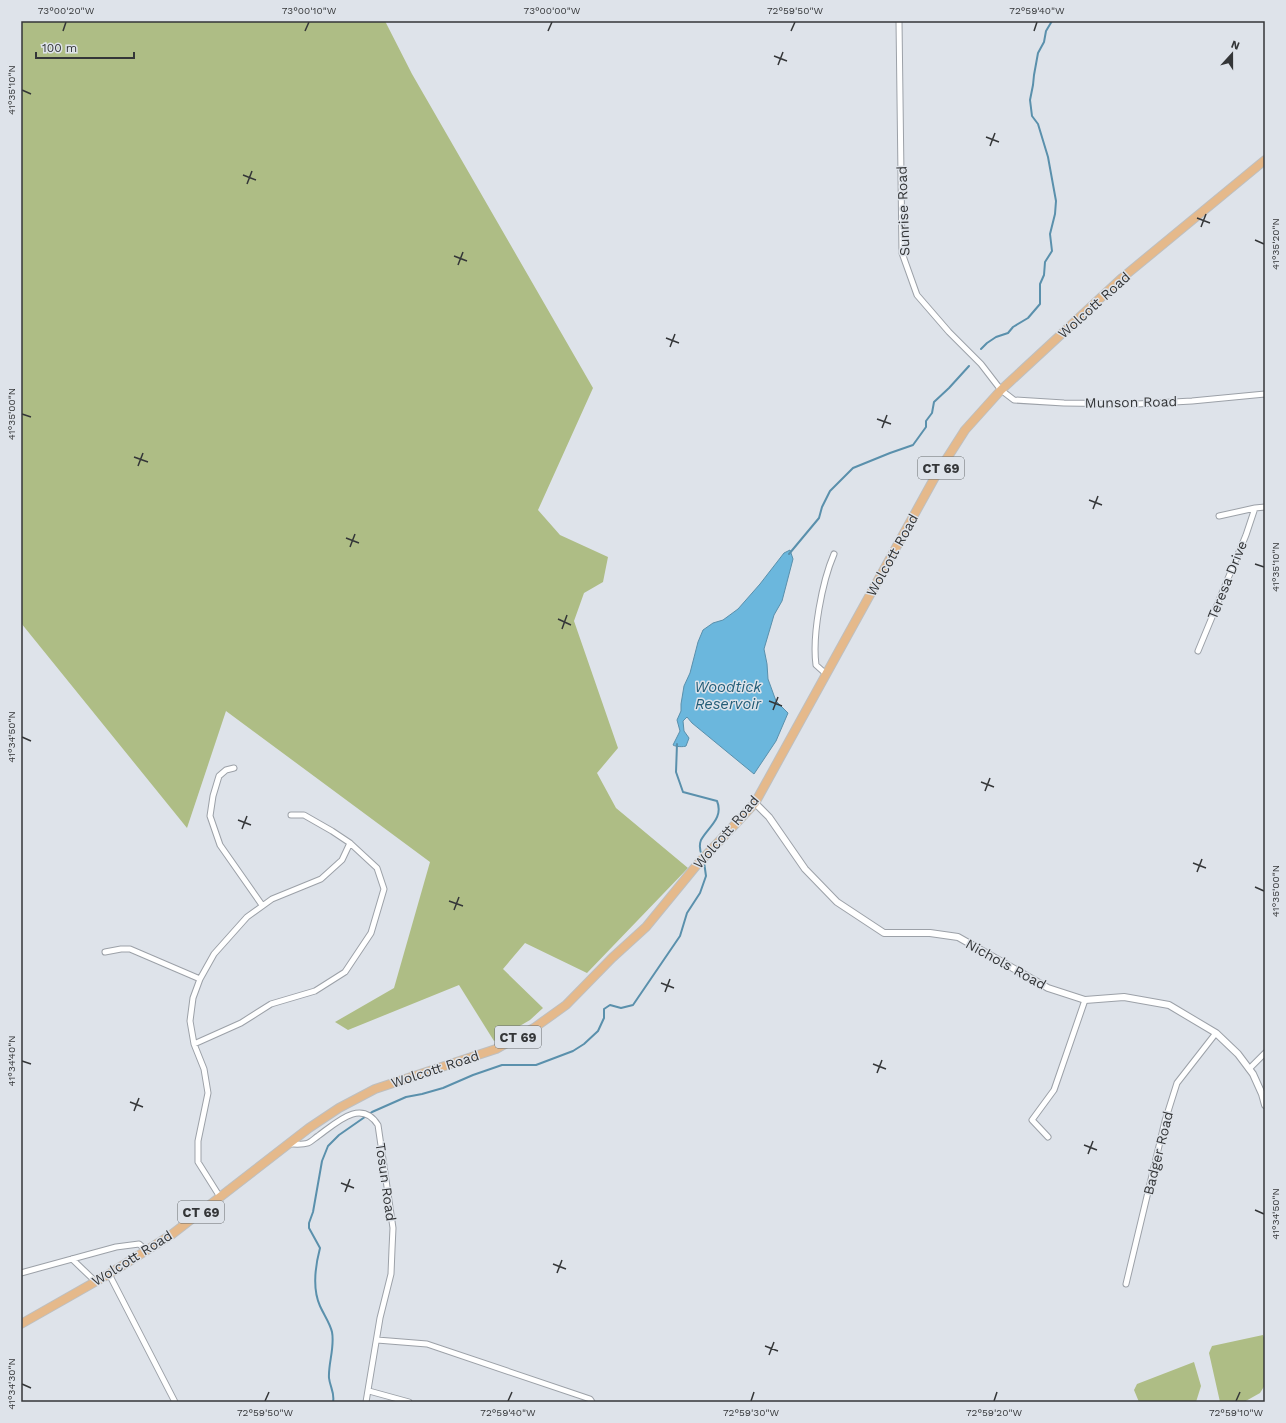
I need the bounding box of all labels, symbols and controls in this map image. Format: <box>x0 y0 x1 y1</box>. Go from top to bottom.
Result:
text: 73°00'20"W <box>38 5 95 16</box>
text: 73°00'10"W <box>282 5 337 16</box>
text: 73°00'00"W <box>524 5 581 16</box>
text: 72°59'50"W <box>767 5 823 16</box>
text: 72°59'40"W <box>1009 5 1065 16</box>
scale bar <box>36 34 134 60</box>
north arrow <box>1212 34 1252 74</box>
text: N <box>1229 38 1242 53</box>
text: 100 m <box>42 41 77 55</box>
text: 41°35'10"N <box>6 65 17 115</box>
street label: Sunrise Road <box>893 166 913 256</box>
text: 41°35'20"N <box>1270 218 1281 270</box>
street label: Wolcott Road <box>1055 268 1133 342</box>
text: 41°35'00"N <box>6 388 17 440</box>
street label: Munson Road <box>1085 393 1177 411</box>
road number: CT 69 <box>918 457 964 479</box>
street label: Wolcott Road <box>863 511 921 599</box>
street label: Teresa Drive <box>1204 538 1250 622</box>
text: 41°35'10"N <box>1270 542 1281 592</box>
water label: Woodtick Reservoir <box>695 678 762 713</box>
text: 41°34'50"N <box>6 711 17 763</box>
street label: Wolcott Road <box>690 792 762 872</box>
text: 41°35'00"N <box>1270 865 1281 917</box>
street label: Nichols Road <box>963 935 1049 993</box>
road number: CT 69 <box>495 1026 541 1048</box>
text: 41°34'40"N <box>6 1035 17 1087</box>
street label: Wolcott Road <box>389 1047 481 1091</box>
street label: Badger Road <box>1140 1109 1176 1197</box>
street label: Tosun Road <box>373 1142 399 1222</box>
text: 41°34'50"N <box>1270 1188 1281 1240</box>
road number: CT 69 <box>178 1201 224 1223</box>
street label: Wolcott Road <box>89 1227 175 1289</box>
text: 41°34'30"N <box>6 1358 17 1410</box>
text: 72°59'50"W <box>237 1407 293 1418</box>
text: 72°59'40"W <box>480 1407 536 1418</box>
text: 72°59'30"W <box>723 1407 779 1418</box>
text: 72°59'20"W <box>966 1407 1022 1418</box>
text: 72°59'10"W <box>1209 1407 1263 1418</box>

